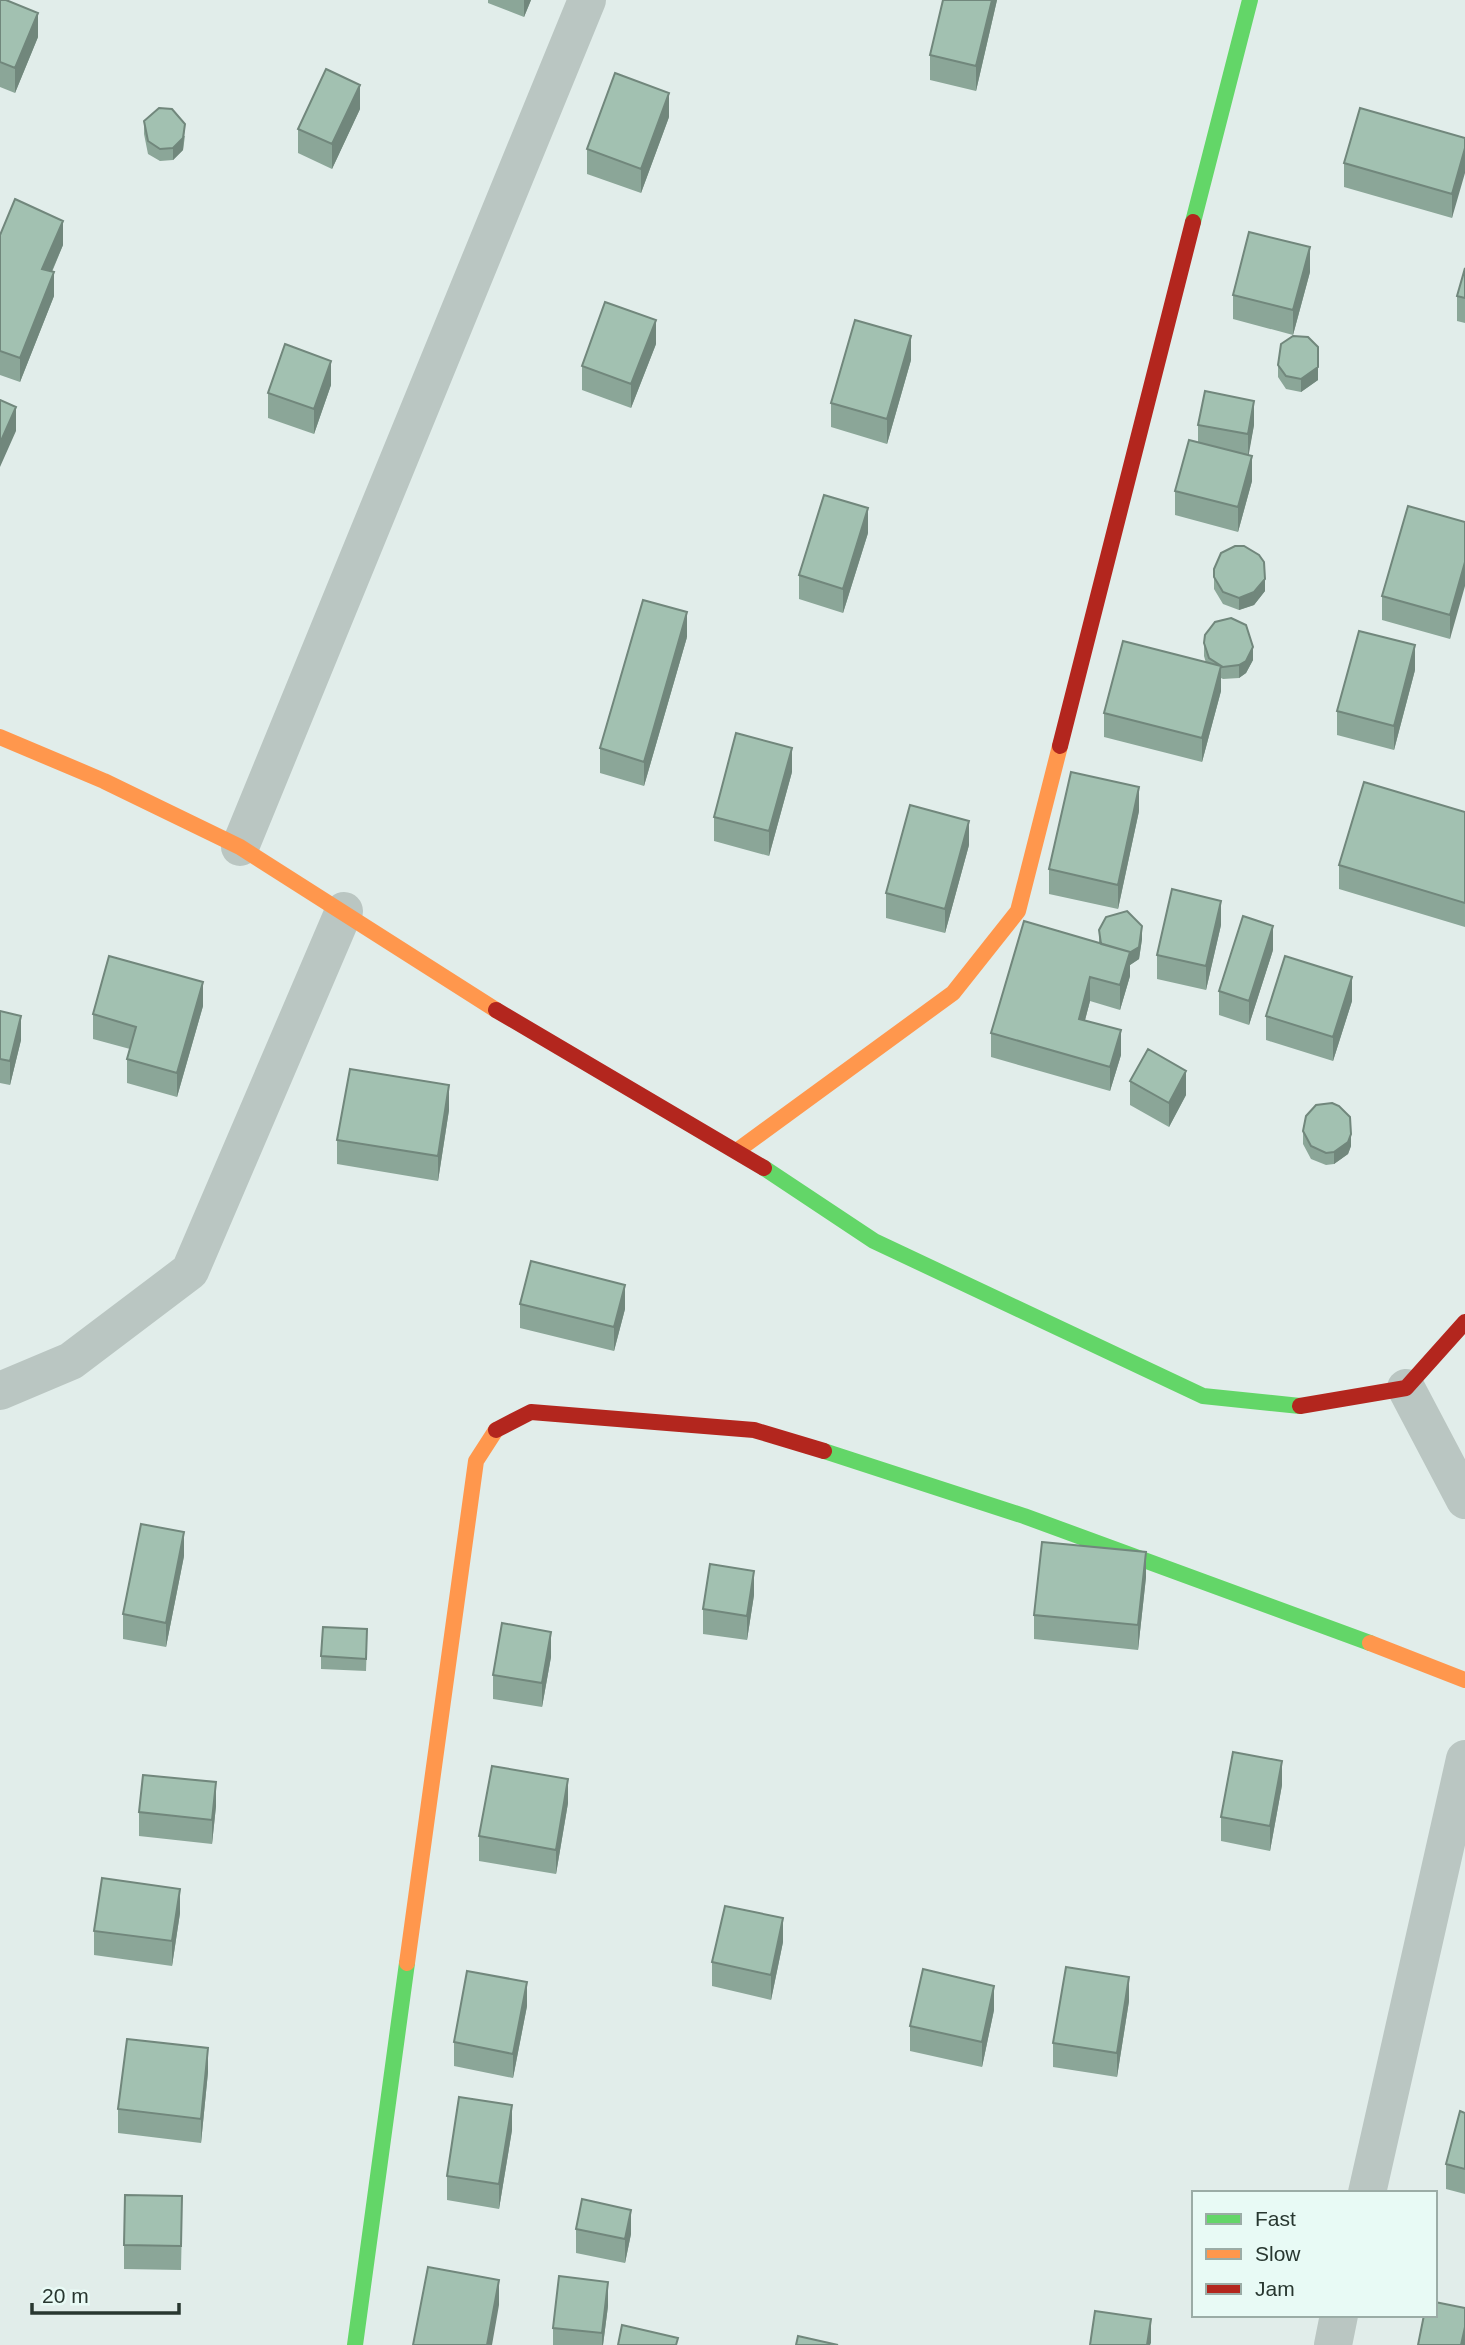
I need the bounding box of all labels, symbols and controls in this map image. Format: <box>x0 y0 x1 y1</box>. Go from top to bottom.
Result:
legend <box>1192 2191 1437 2317</box>
text: Fast <box>1255 2207 1296 2230</box>
text: Slow <box>1255 2242 1301 2265</box>
scale bar <box>32 2272 178 2316</box>
text: Jam <box>1255 2277 1295 2300</box>
text: 20 m <box>42 2284 89 2307</box>

